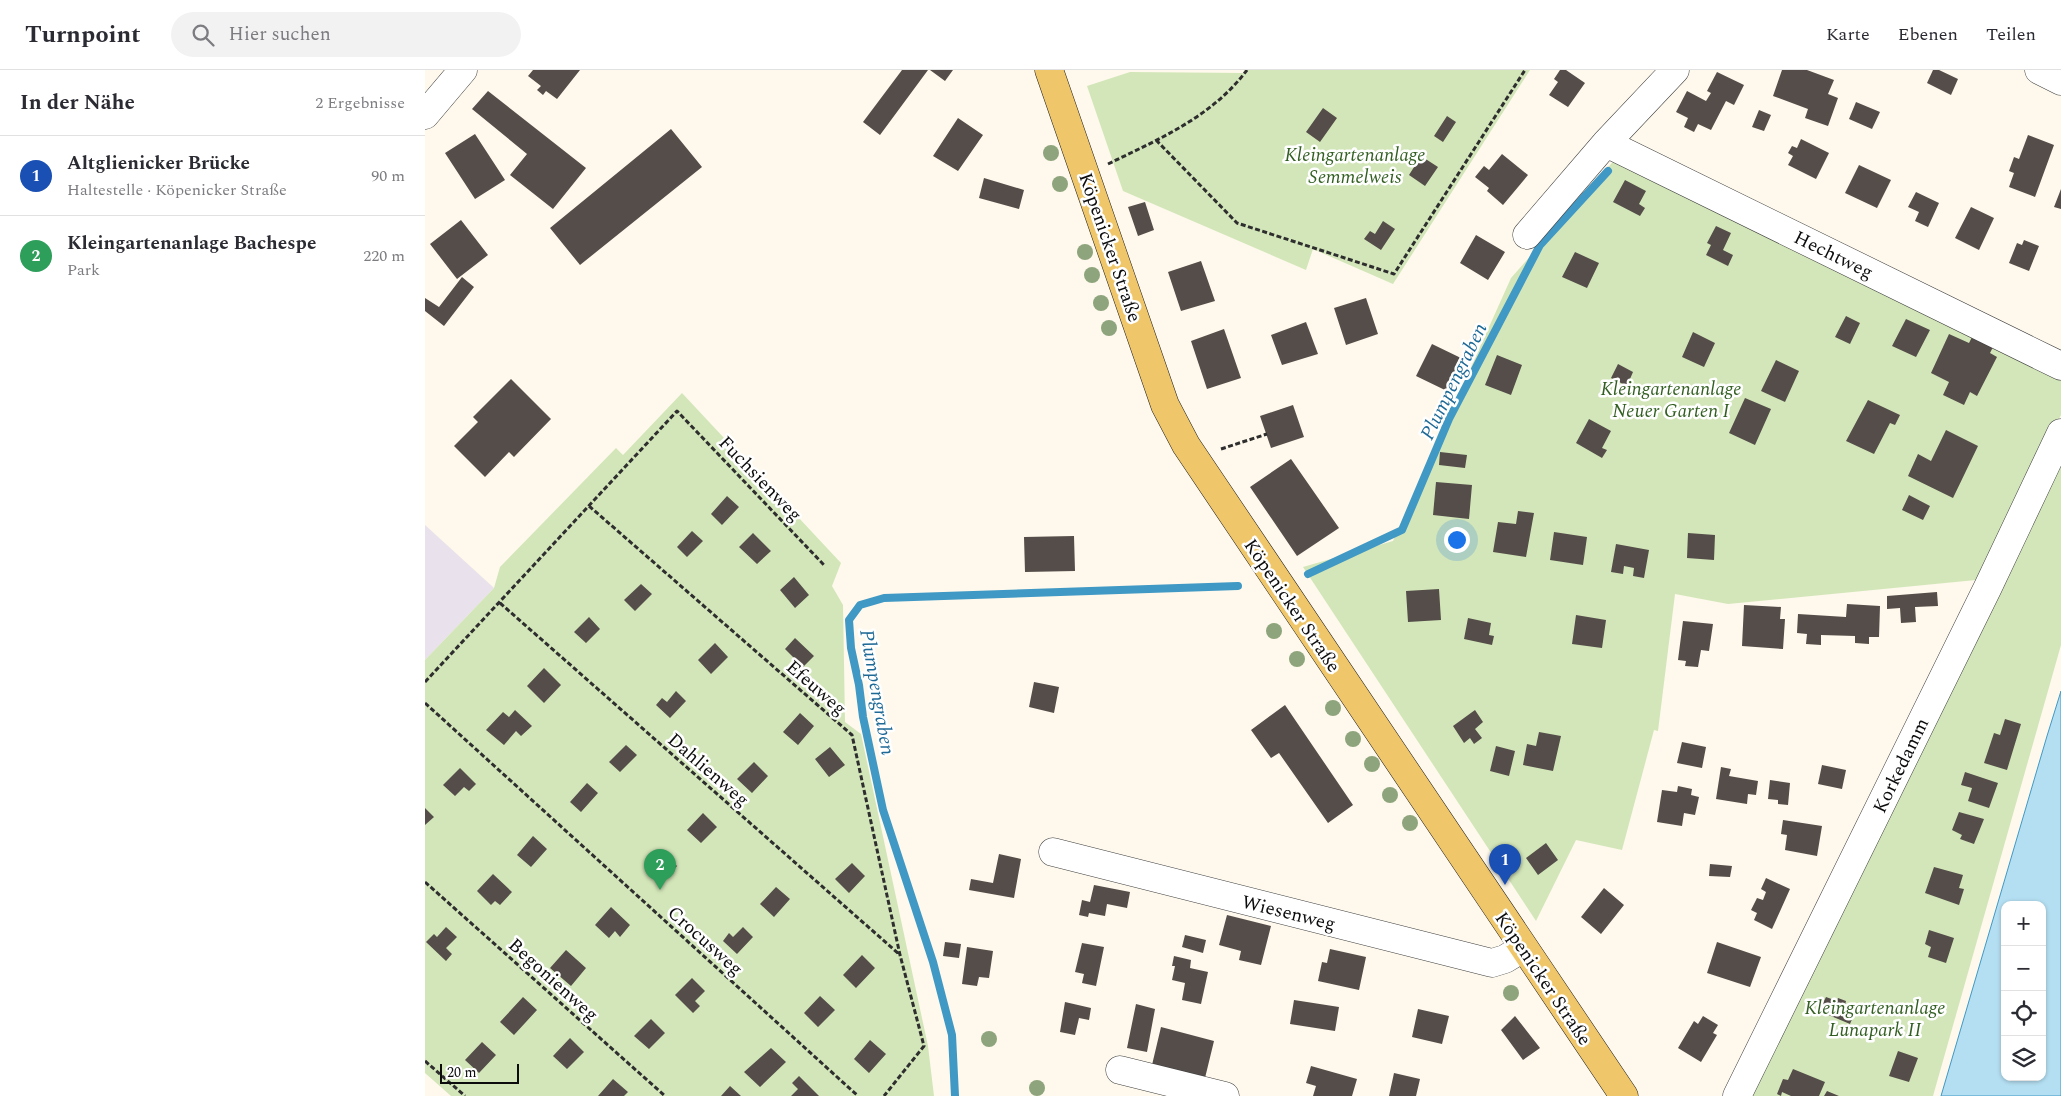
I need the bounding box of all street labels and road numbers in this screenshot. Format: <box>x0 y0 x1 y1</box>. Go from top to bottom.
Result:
street label: Köpenicker Straße <box>1070 169 1149 326</box>
street label: Hechtweg <box>1789 224 1878 287</box>
street label: Fuchsienweg <box>711 429 809 529</box>
street label: Köpenicker Straße <box>1236 533 1347 679</box>
street label: Efeuweg <box>779 653 853 723</box>
street label: Korkedamm <box>1866 713 1937 818</box>
street label: Dahlienweg <box>661 726 755 814</box>
street label: Wiesenweg <box>1239 888 1339 939</box>
street label: Crocusweg <box>661 899 749 983</box>
street label: Köpenicker Straße <box>1487 906 1598 1052</box>
street label: Begonienweg <box>501 931 605 1029</box>

